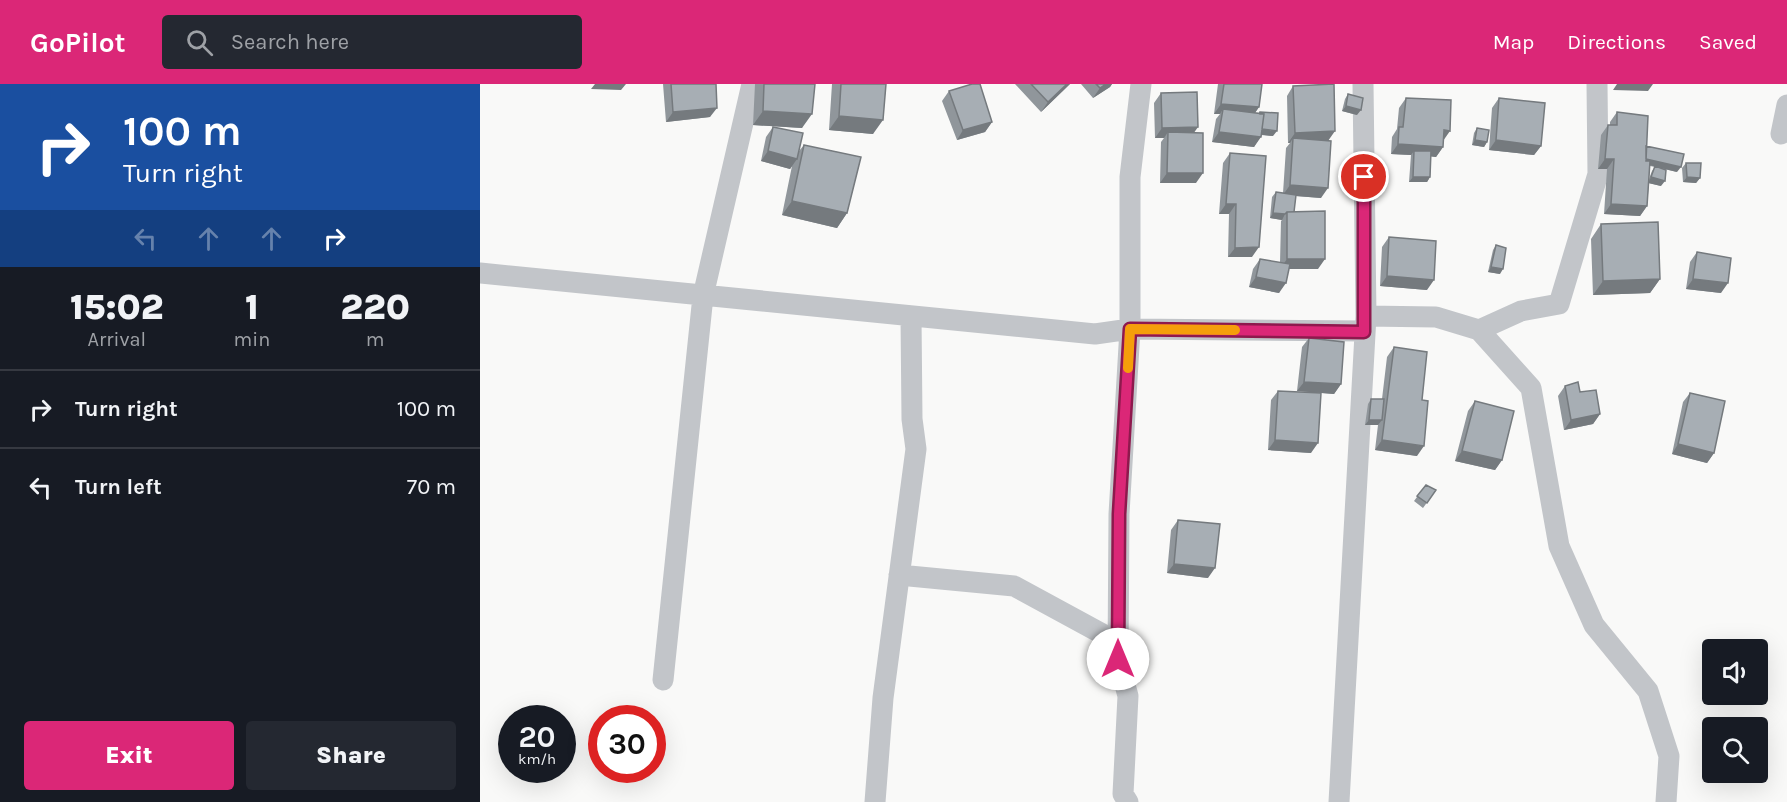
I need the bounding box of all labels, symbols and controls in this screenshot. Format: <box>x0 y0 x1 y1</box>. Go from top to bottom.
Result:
search box <box>162 15 582 69</box>
text: GoPilot <box>30 26 126 59</box>
icon: search <box>183 26 216 59</box>
text: Search here <box>231 29 349 55</box>
text: Map <box>1493 30 1534 54</box>
text: Directions <box>1567 30 1666 54</box>
text: Saved <box>1699 30 1757 54</box>
text: 100 m <box>123 106 242 156</box>
icon: right <box>24 108 102 186</box>
pin <box>1338 151 1389 202</box>
text: Turn right <box>123 157 243 189</box>
icon: arrive <box>1347 160 1380 193</box>
icon: left <box>129 222 162 255</box>
icon: ahead <box>192 222 225 255</box>
icon: ahead <box>255 222 288 255</box>
icon: right <box>318 222 351 255</box>
text: 15:02 <box>70 286 164 328</box>
text: 1 <box>245 286 259 328</box>
text: 220 <box>340 286 410 328</box>
text: Arrival <box>87 328 146 351</box>
text: min <box>234 328 270 351</box>
text: m <box>366 328 385 351</box>
icon: right <box>24 393 57 426</box>
text: Turn right <box>75 396 178 422</box>
text: 100 m <box>397 396 456 422</box>
icon: left <box>24 471 57 504</box>
text: Turn left <box>75 474 162 500</box>
text: 70 m <box>407 474 456 500</box>
position arrow <box>1086 627 1150 691</box>
map controls <box>1702 639 1768 783</box>
button: sound <box>1702 639 1768 705</box>
speed limit sign: 30 <box>588 705 666 783</box>
button: search <box>1702 717 1768 783</box>
text: 20 <box>518 719 556 755</box>
button: Exit <box>24 721 234 790</box>
button: Share <box>246 721 456 790</box>
text: km/h <box>518 750 556 768</box>

